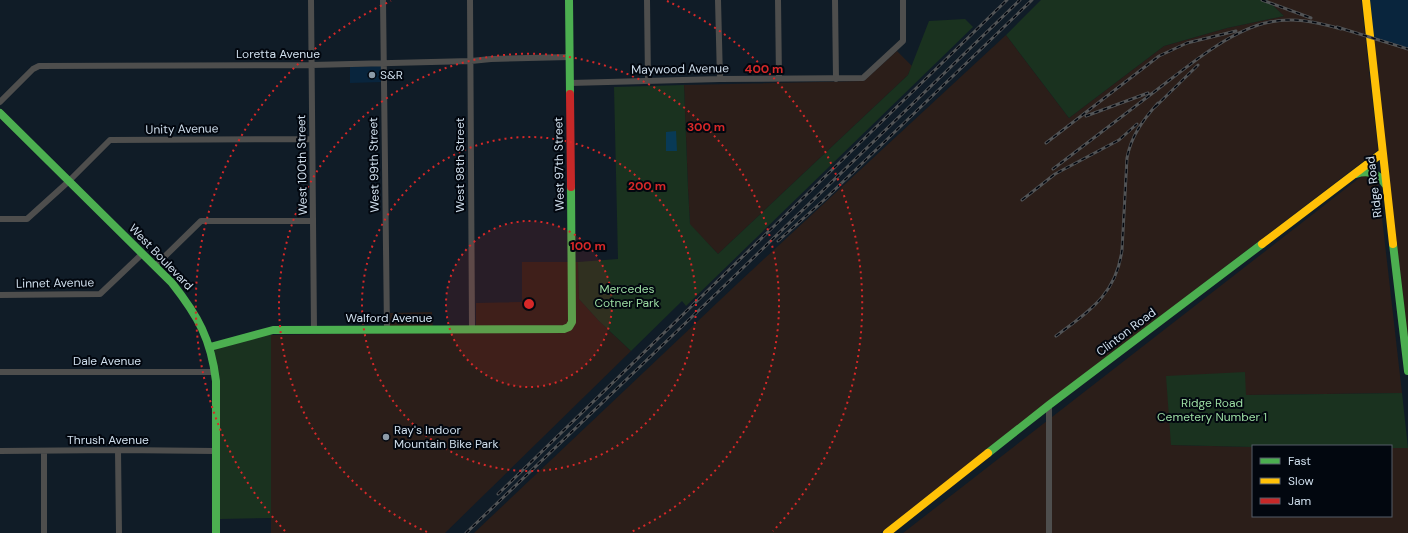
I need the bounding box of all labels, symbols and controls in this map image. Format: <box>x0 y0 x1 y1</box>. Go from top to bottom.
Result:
street label: Loretta Avenue <box>236 46 320 62</box>
street label: Maywood Avenue <box>631 60 729 78</box>
text: 400 m <box>745 61 783 77</box>
place label: S&R <box>380 67 403 83</box>
marker: S&R <box>367 70 377 80</box>
street label: West 100th Street <box>293 114 311 215</box>
street label: West 99th Street <box>365 117 383 213</box>
street label: West 98th Street <box>452 117 468 212</box>
street label: West 97th Street <box>550 117 568 211</box>
text: 300 m <box>687 119 725 135</box>
street label: Unity Avenue <box>145 120 219 138</box>
street label: Ridge Road <box>1362 155 1386 219</box>
text: 200 m <box>628 178 666 194</box>
street label: West Boulevard <box>125 220 197 294</box>
text: 100 m <box>570 238 606 254</box>
street label: Linnet Avenue <box>16 274 94 292</box>
park label: Mercedes Cotner Park <box>594 281 660 311</box>
centre of rings <box>522 297 536 311</box>
street label: Clinton Road <box>1093 304 1159 360</box>
street label: Walford Avenue <box>346 310 433 326</box>
street label: Dale Avenue <box>73 353 141 369</box>
park label: Ridge Road Cemetery Number 1 <box>1157 395 1267 425</box>
place label: Ray's Indoor Mountain Bike Park <box>394 422 499 452</box>
street label: Thrush Avenue <box>67 432 149 448</box>
marker: Ray's Indoor Mountain Bike Park <box>381 432 391 442</box>
legend <box>1252 445 1392 517</box>
text: Fast <box>1288 453 1311 469</box>
text: Slow <box>1288 473 1314 489</box>
text: Jam <box>1288 493 1311 509</box>

